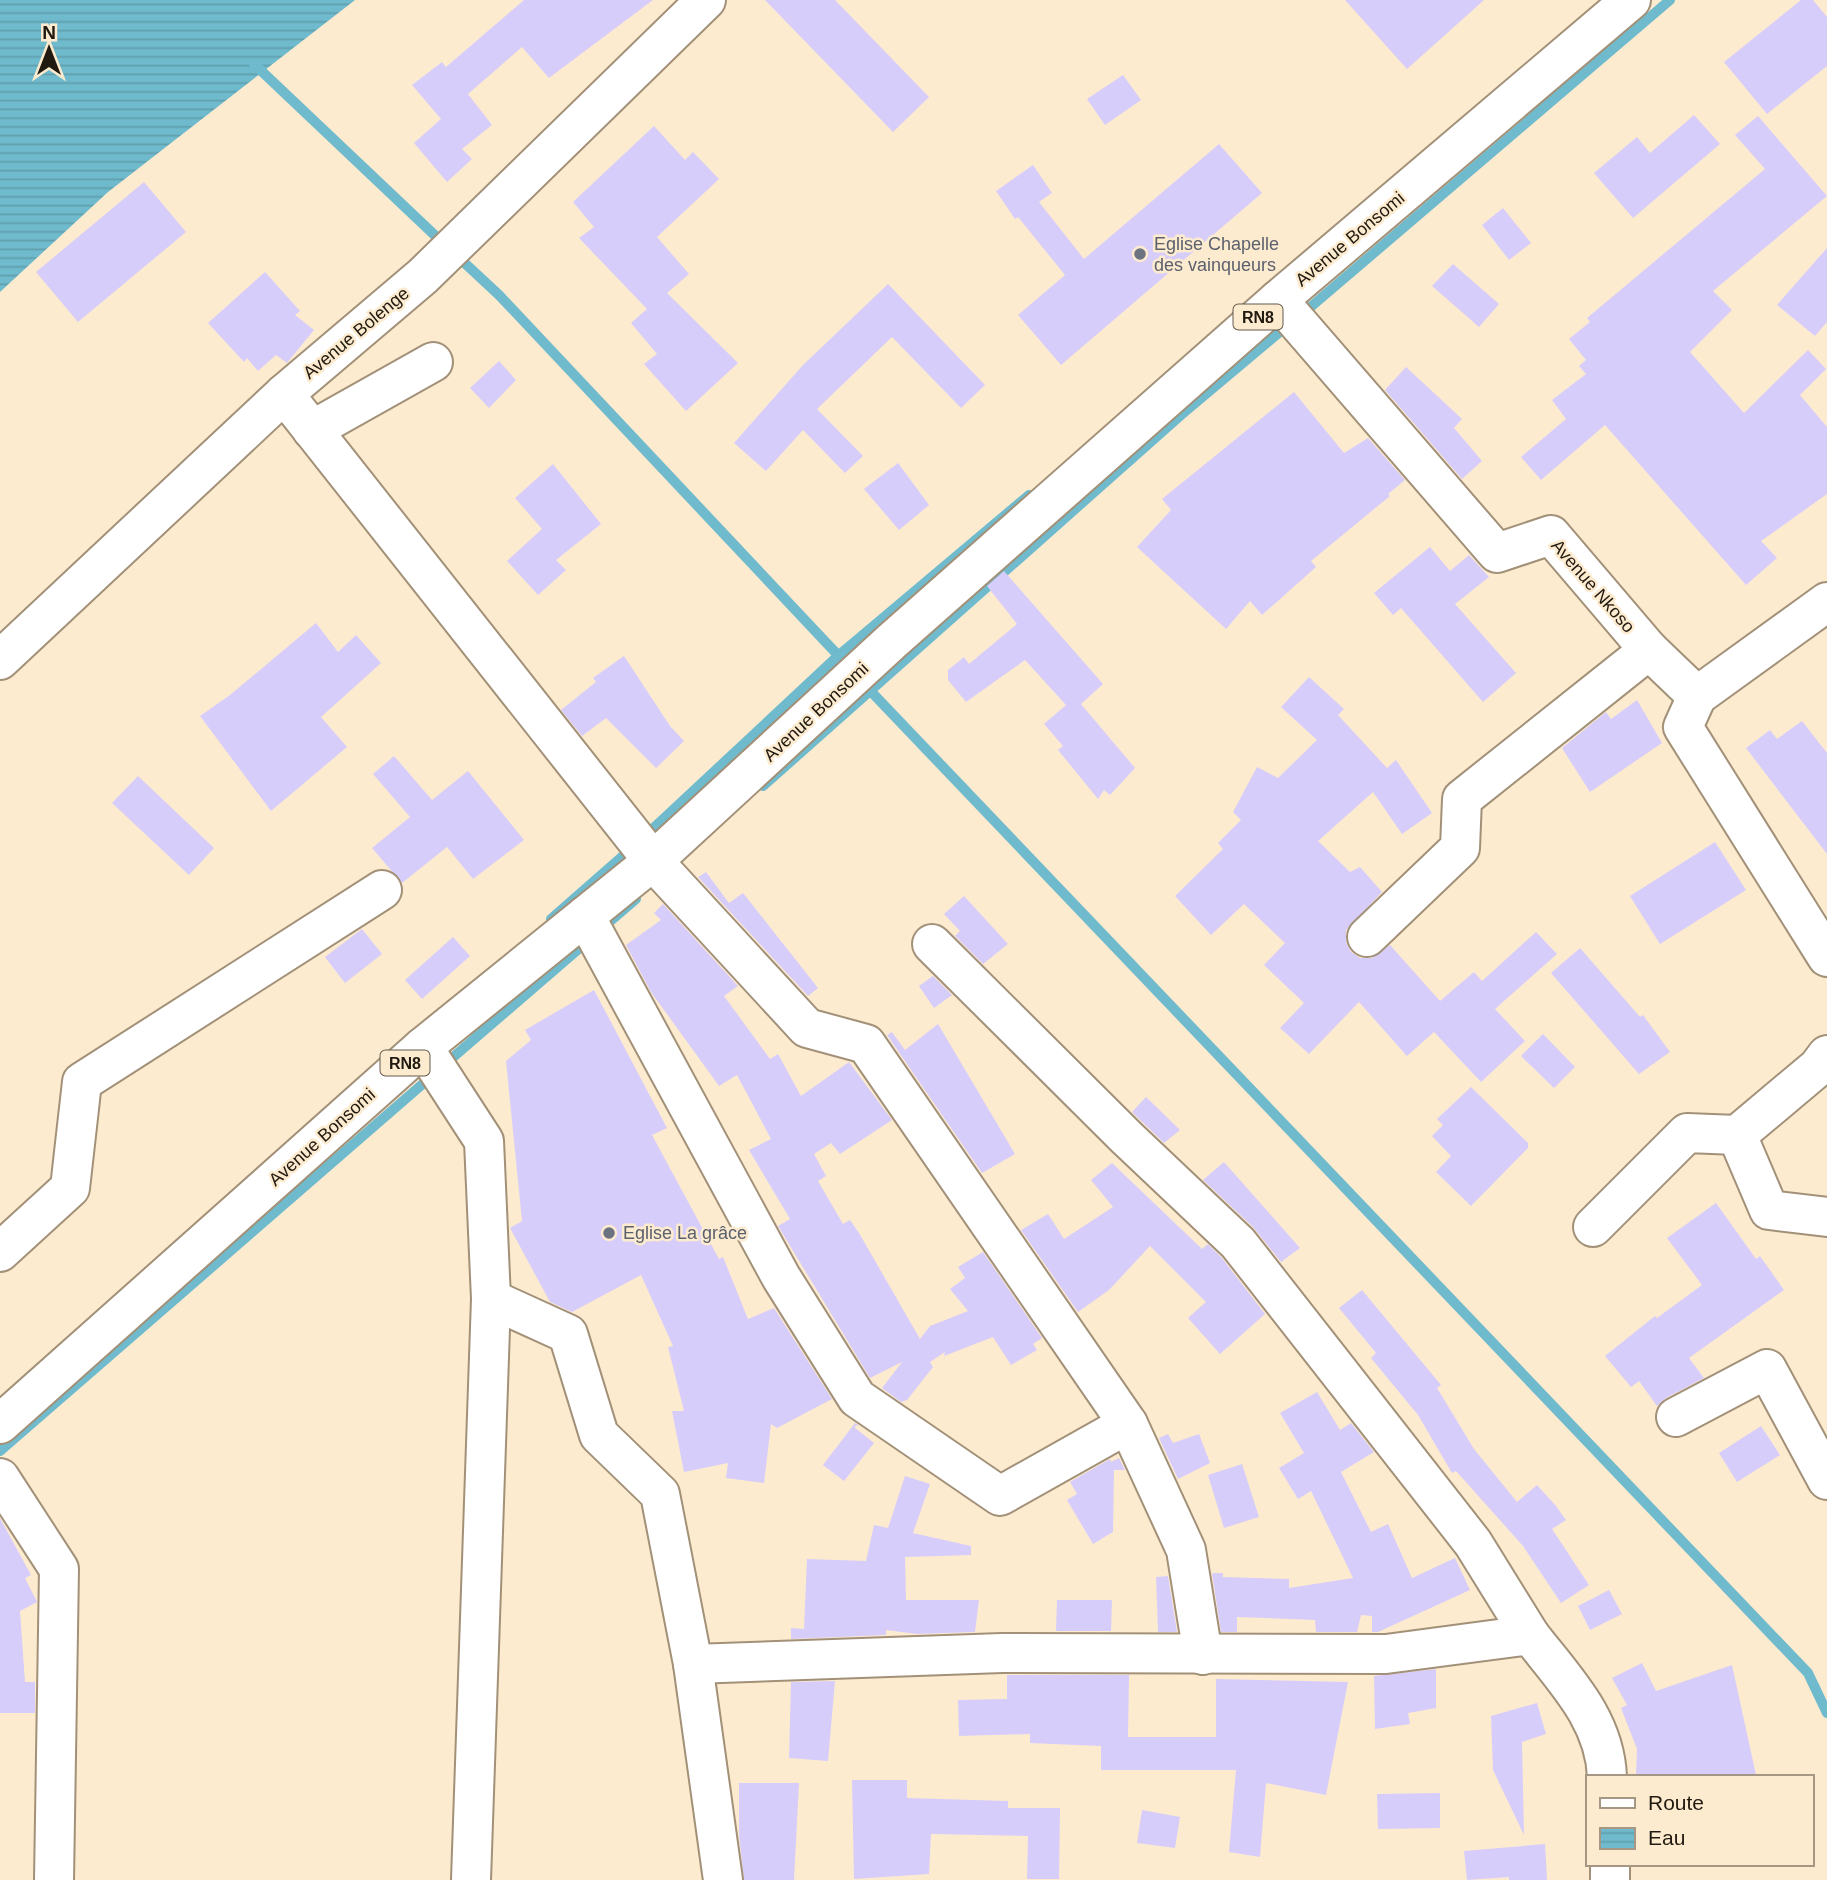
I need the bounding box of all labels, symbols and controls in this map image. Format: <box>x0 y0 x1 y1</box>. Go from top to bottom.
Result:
north arrow <box>14 14 84 84</box>
text: N <box>42 22 56 43</box>
street label: Avenue Bonsomi <box>1292 188 1408 290</box>
place label: Eglise Chapelle des vainqueurs <box>1154 234 1279 275</box>
marker: Eglise Chapelle des vainqueurs <box>1132 246 1148 262</box>
street label: Avenue Bolenge <box>299 283 413 383</box>
road number: RN8 <box>1234 304 1282 330</box>
street label: Avenue Nkoso <box>1547 535 1639 637</box>
street label: Avenue Bonsomi <box>760 658 872 766</box>
road number: RN8 <box>380 1050 430 1076</box>
street label: Avenue Bonsomi <box>265 1084 379 1190</box>
place label: Eglise La grâce <box>623 1223 747 1243</box>
marker: Eglise La grâce <box>601 1225 617 1241</box>
legend <box>1586 1775 1813 1866</box>
text: Route <box>1648 1791 1704 1814</box>
text: Eau <box>1648 1826 1685 1849</box>

